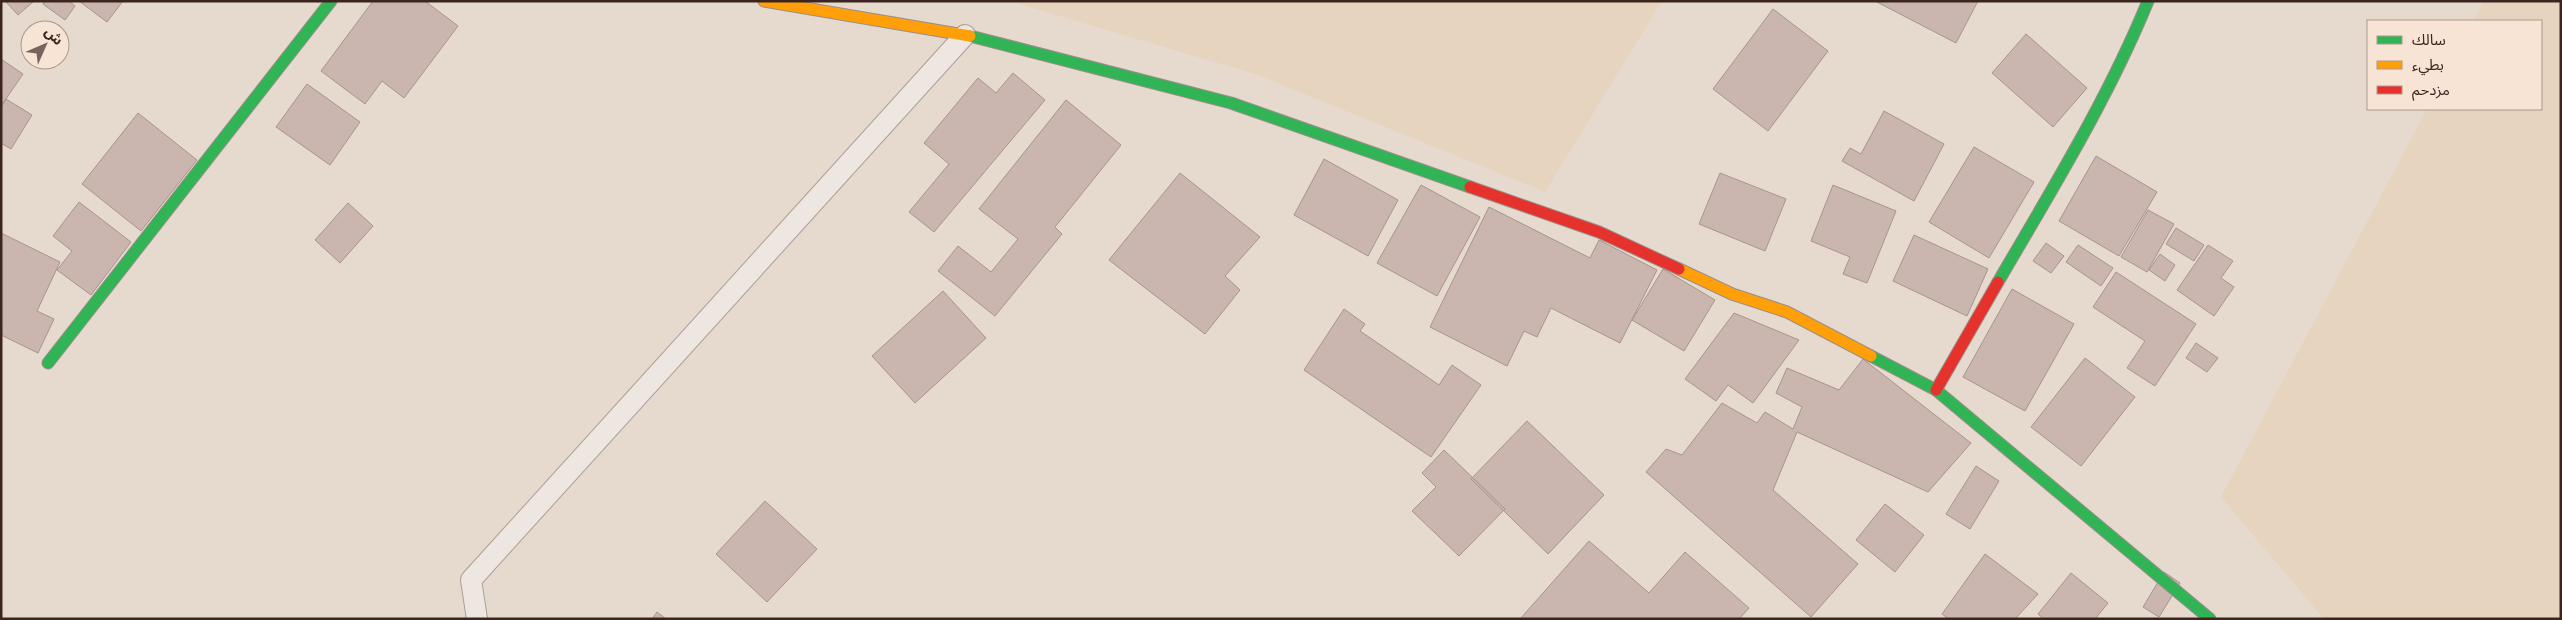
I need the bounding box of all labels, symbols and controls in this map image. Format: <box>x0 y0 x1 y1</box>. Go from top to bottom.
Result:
north arrow <box>20 20 70 70</box>
legend <box>2367 20 2542 110</box>
text: ش <box>40 22 68 50</box>
text: سالك <box>2412 29 2446 52</box>
text: بطيء <box>2412 54 2444 77</box>
text: مزدحم <box>2412 79 2450 102</box>

